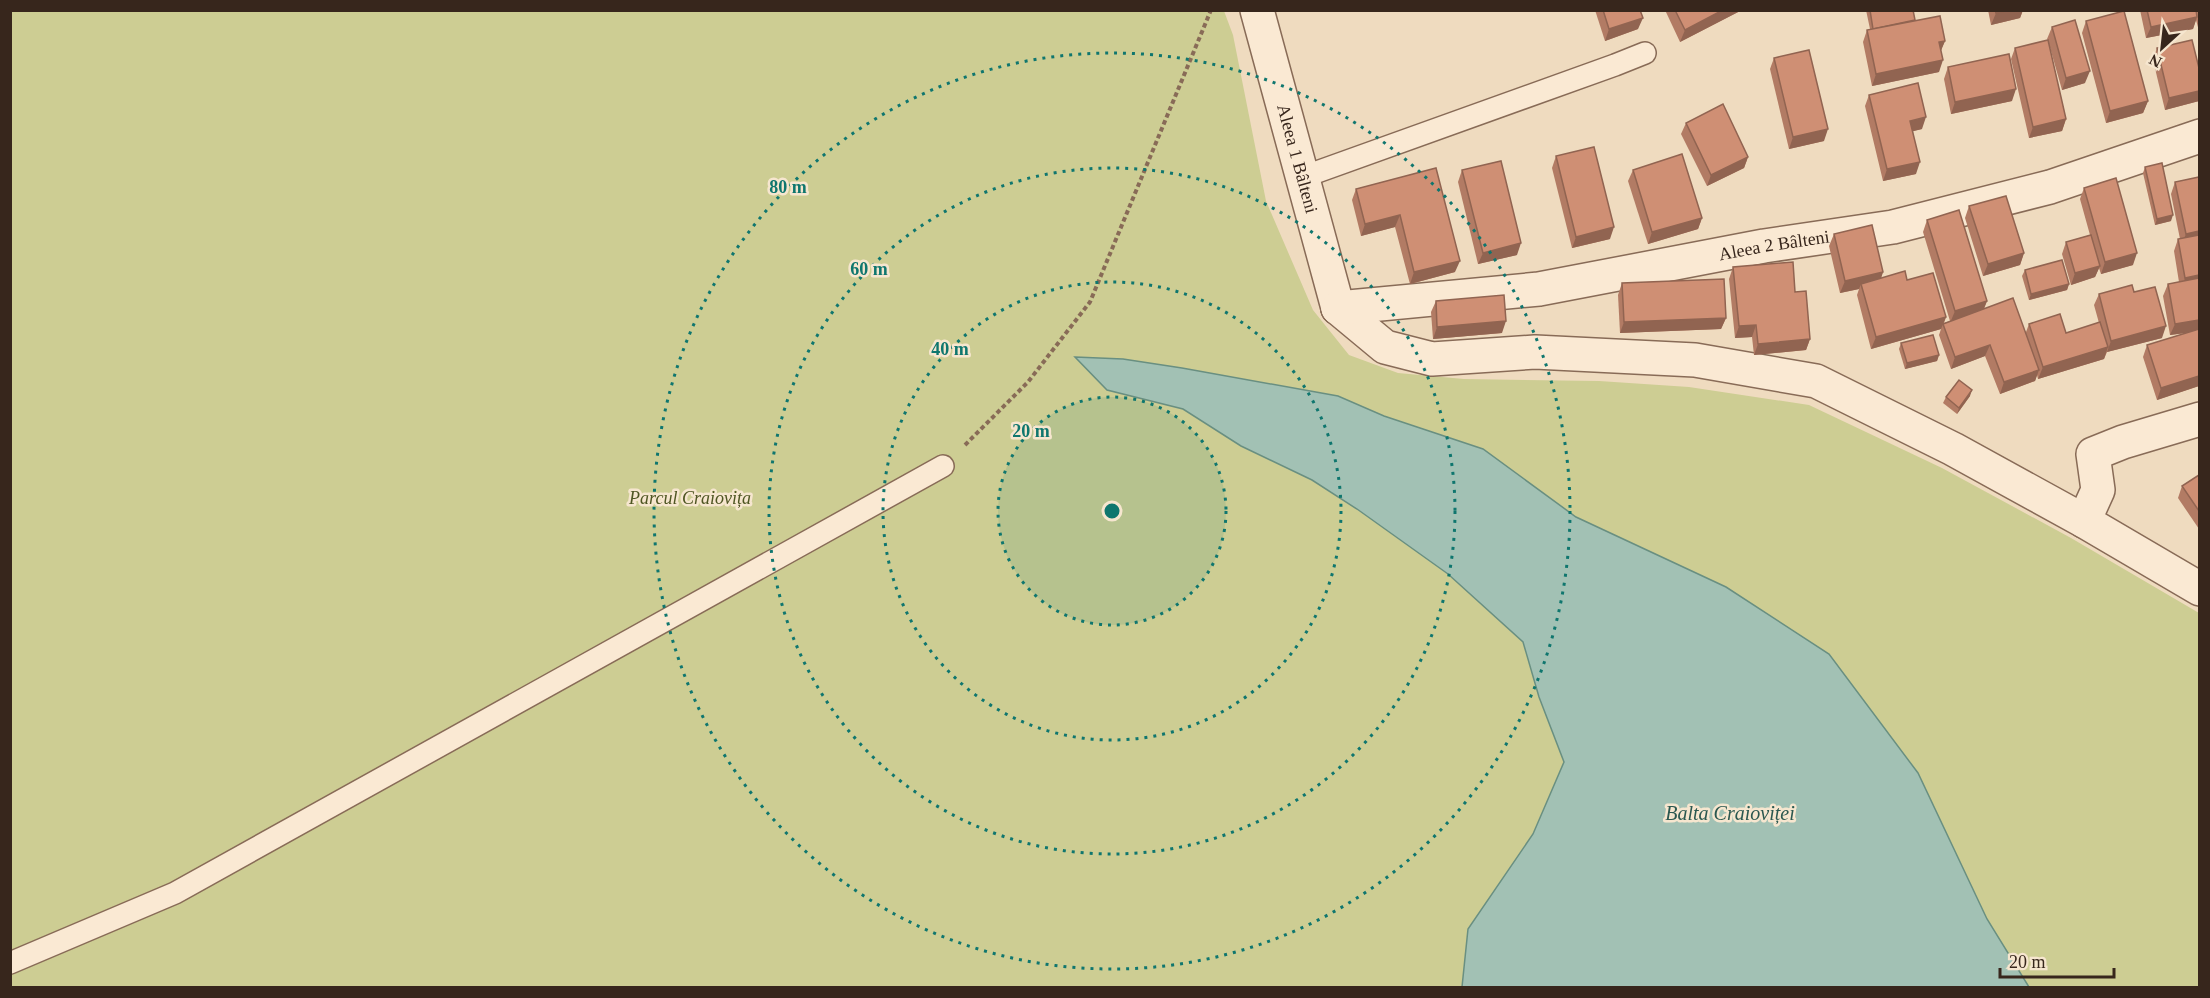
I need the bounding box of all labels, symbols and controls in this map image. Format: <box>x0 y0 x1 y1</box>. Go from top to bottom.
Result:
north arrow <box>2132 18 2192 78</box>
text: N <box>2146 51 2164 71</box>
street label: Aleea 1 Bâlteni <box>1273 102 1322 215</box>
text: 80 m <box>769 177 807 197</box>
street label: Aleea 2 Bâlteni <box>1717 226 1831 264</box>
text: 60 m <box>850 259 888 279</box>
text: 40 m <box>931 339 969 359</box>
text: 20 m <box>1012 421 1050 441</box>
park label: Parcul Craiovița <box>628 488 751 508</box>
centre of rings <box>1102 501 1122 521</box>
water label: Balta Craioviței <box>1665 802 1795 825</box>
scale bar <box>2000 941 2114 979</box>
text: 20 m <box>2009 952 2046 972</box>

